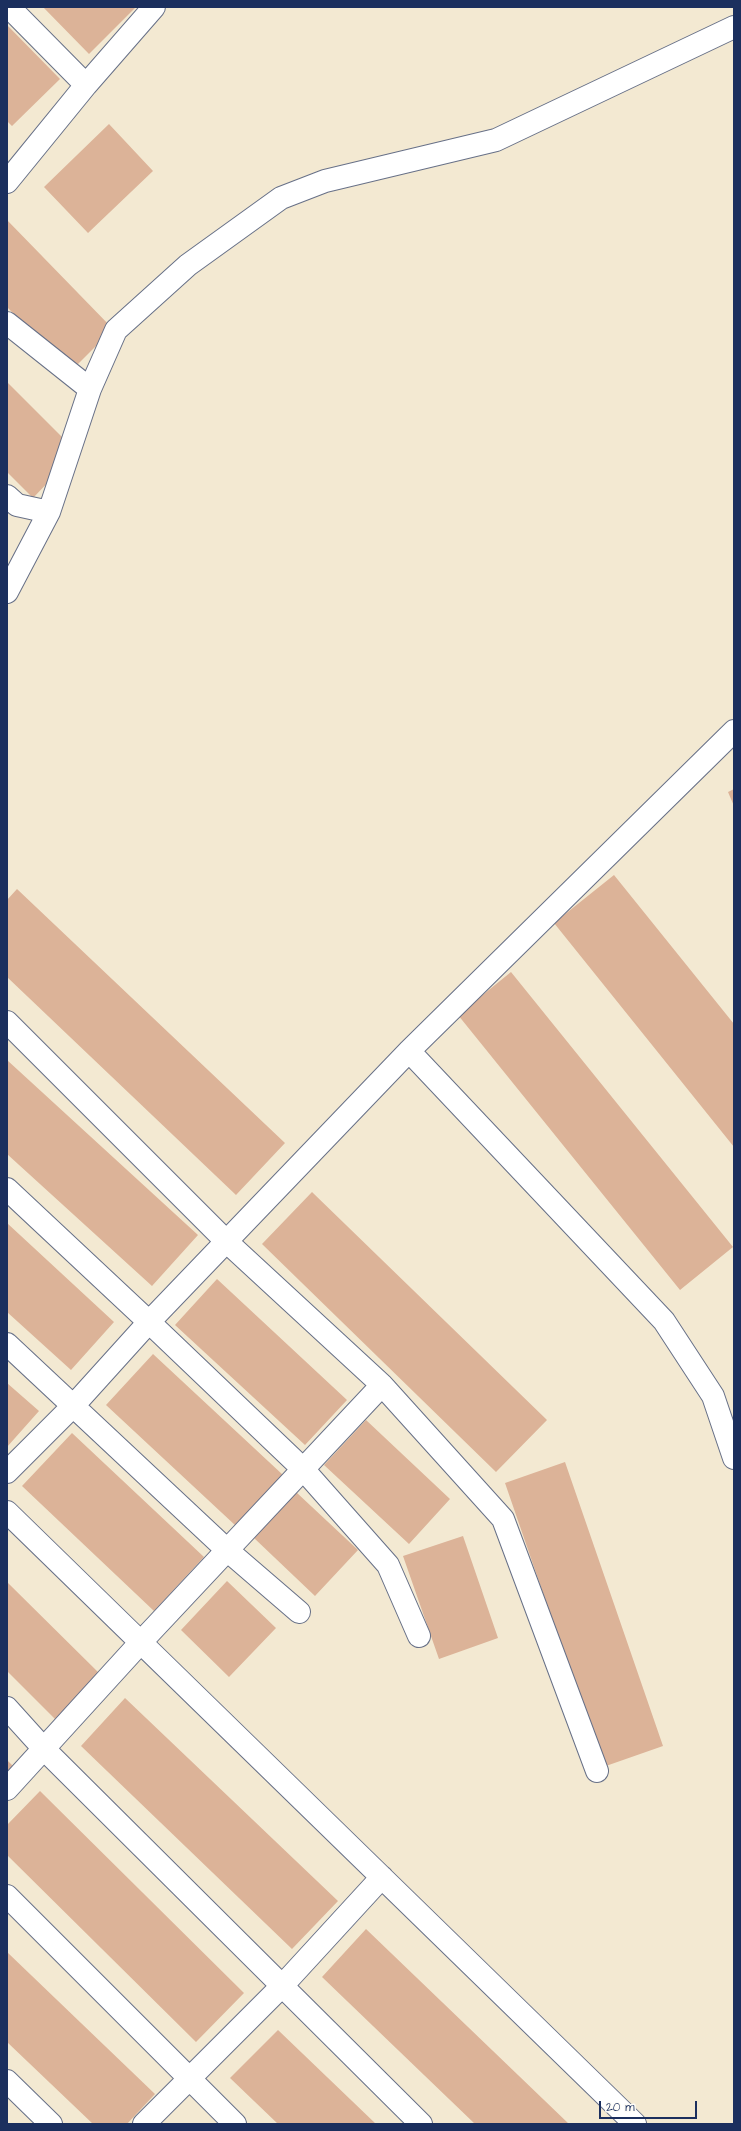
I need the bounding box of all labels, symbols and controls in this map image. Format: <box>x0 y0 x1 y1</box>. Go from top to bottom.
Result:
scale bar <box>601 2093 699 2119</box>
text: 20 m <box>606 2099 635 2116</box>

